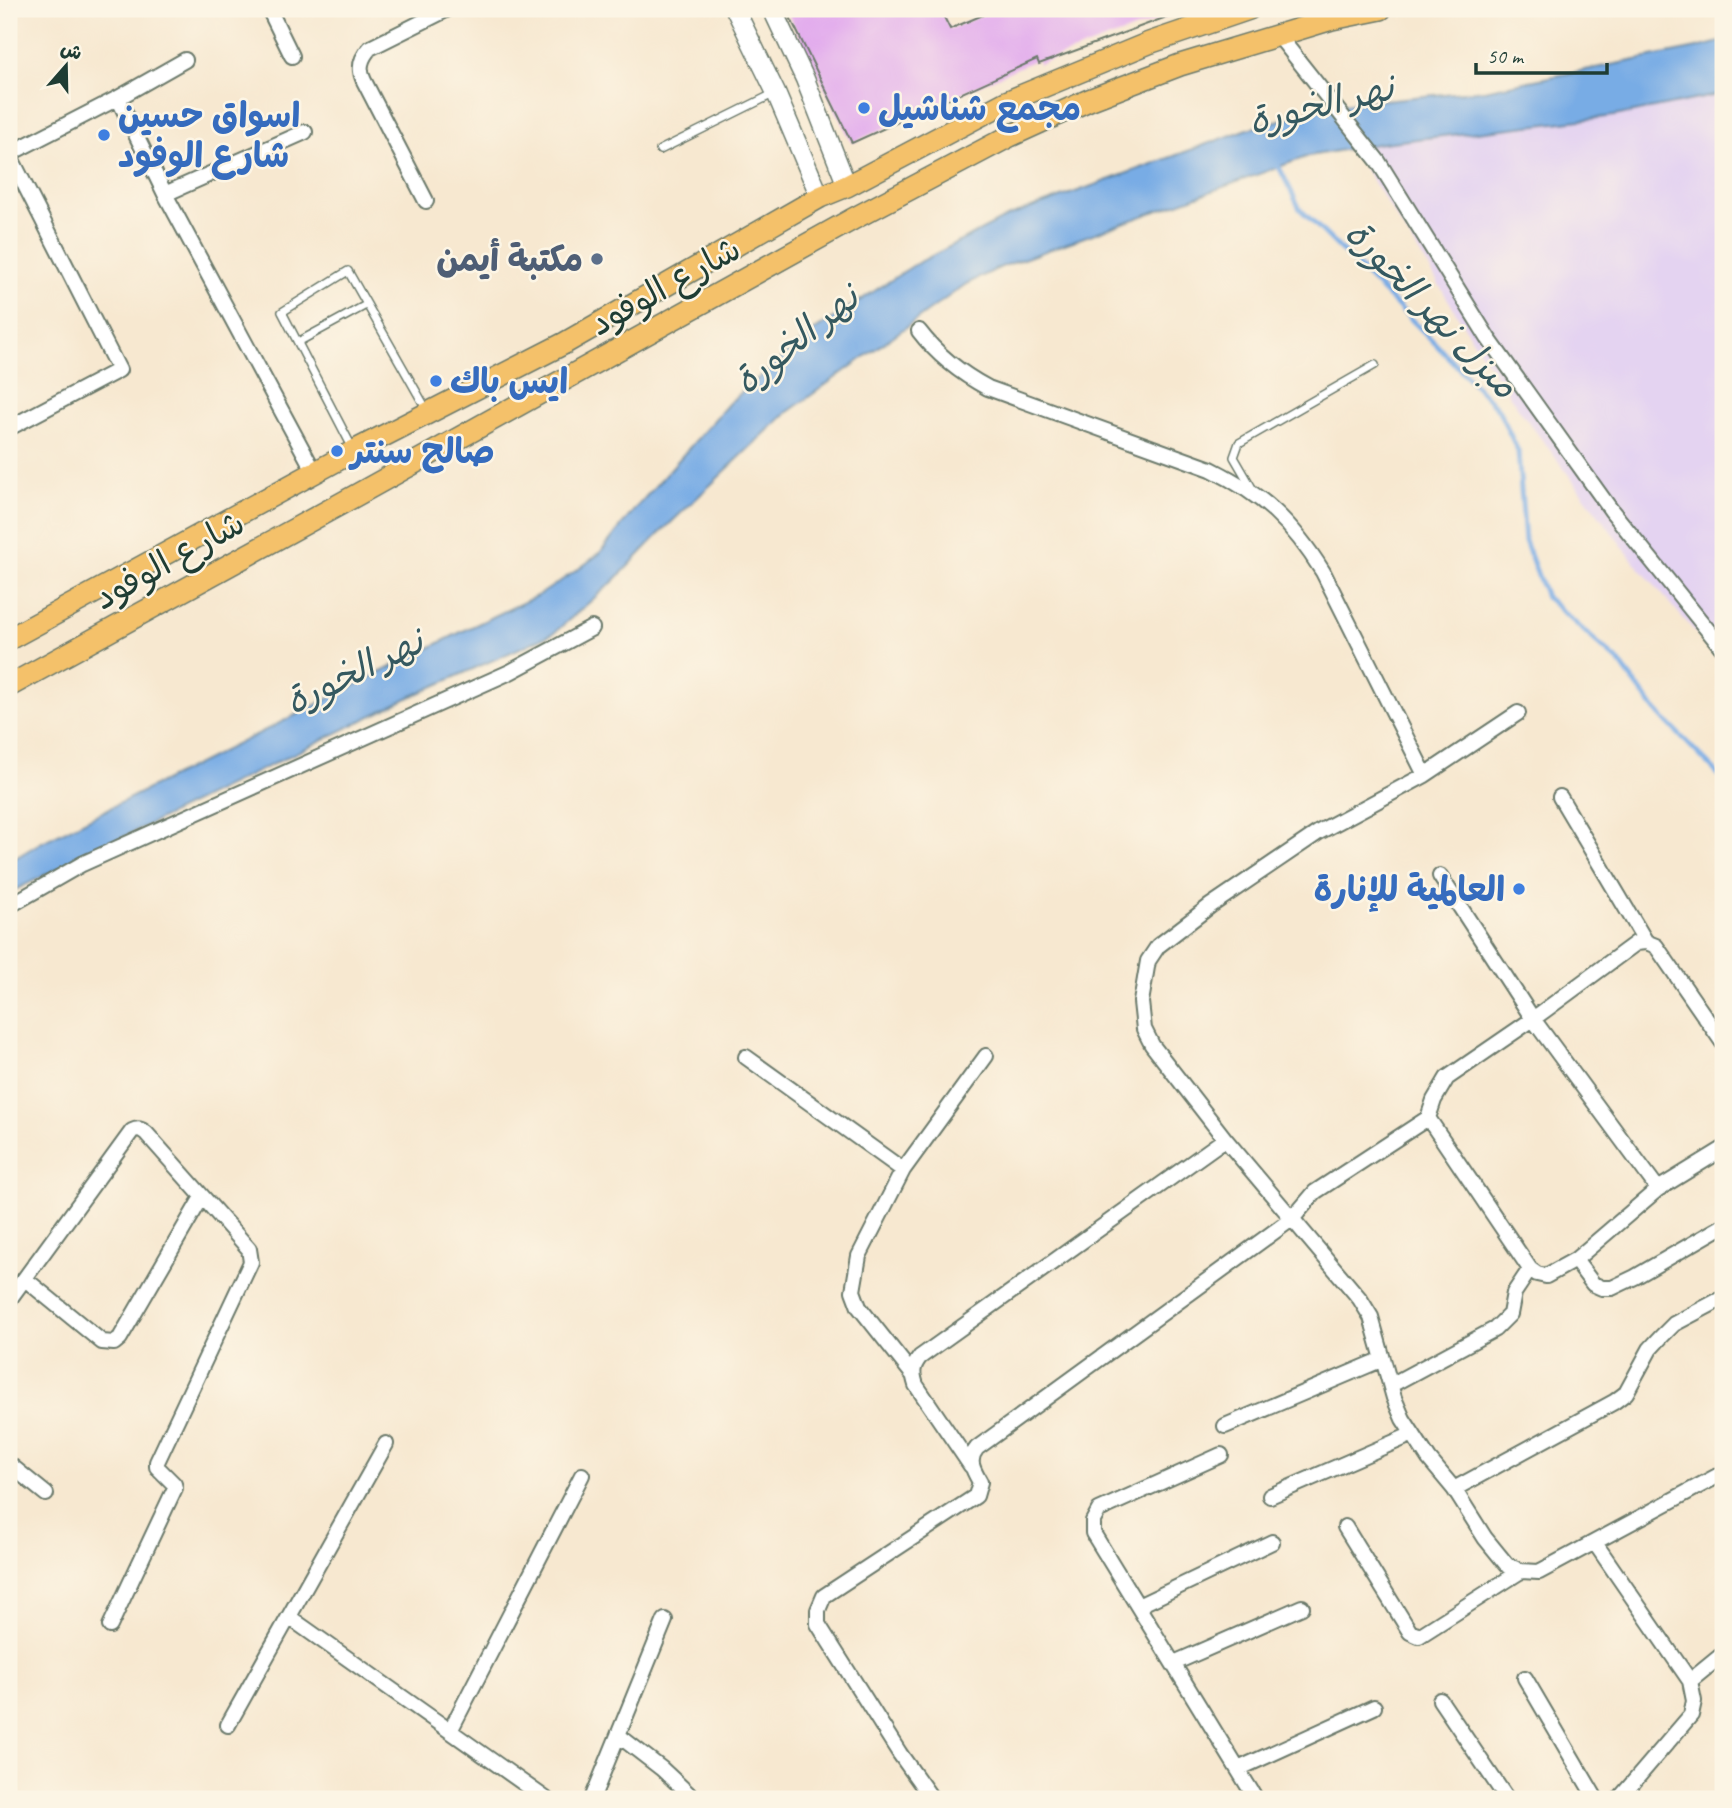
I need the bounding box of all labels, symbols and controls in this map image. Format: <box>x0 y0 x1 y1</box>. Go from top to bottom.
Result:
north arrow <box>32 32 102 102</box>
scale bar <box>1476 32 1608 76</box>
text: ش <box>58 36 85 66</box>
text: 50 m <box>1487 43 1525 69</box>
water label: نهر الخورة <box>1243 62 1402 145</box>
place label: مجمع شناشيل <box>878 86 1081 133</box>
place label: اسواق حسين شارع الوفود <box>118 93 300 180</box>
marker: مجمع شناشيل <box>856 100 872 116</box>
marker: اسواق حسين شارع الوفود <box>96 127 112 143</box>
water label: مبزل نهر الخورة <box>1335 210 1529 408</box>
street label: شارع الوفود <box>581 226 749 348</box>
place label: مكتبة أيمن <box>436 237 583 282</box>
marker: مكتبة أيمن <box>589 251 605 267</box>
water label: نهر الخورة <box>724 272 871 404</box>
place label: ايس باك <box>450 359 568 404</box>
marker: ايس باك <box>428 373 444 389</box>
place label: صالح سنتر <box>348 429 495 474</box>
marker: صالح سنتر <box>329 443 345 459</box>
street label: شارع الوفود <box>85 500 253 622</box>
water label: نهر الخورة <box>277 616 434 725</box>
place label: العالمية للإنارة <box>1313 867 1505 913</box>
marker: العالمية للإنارة <box>1511 881 1527 897</box>

